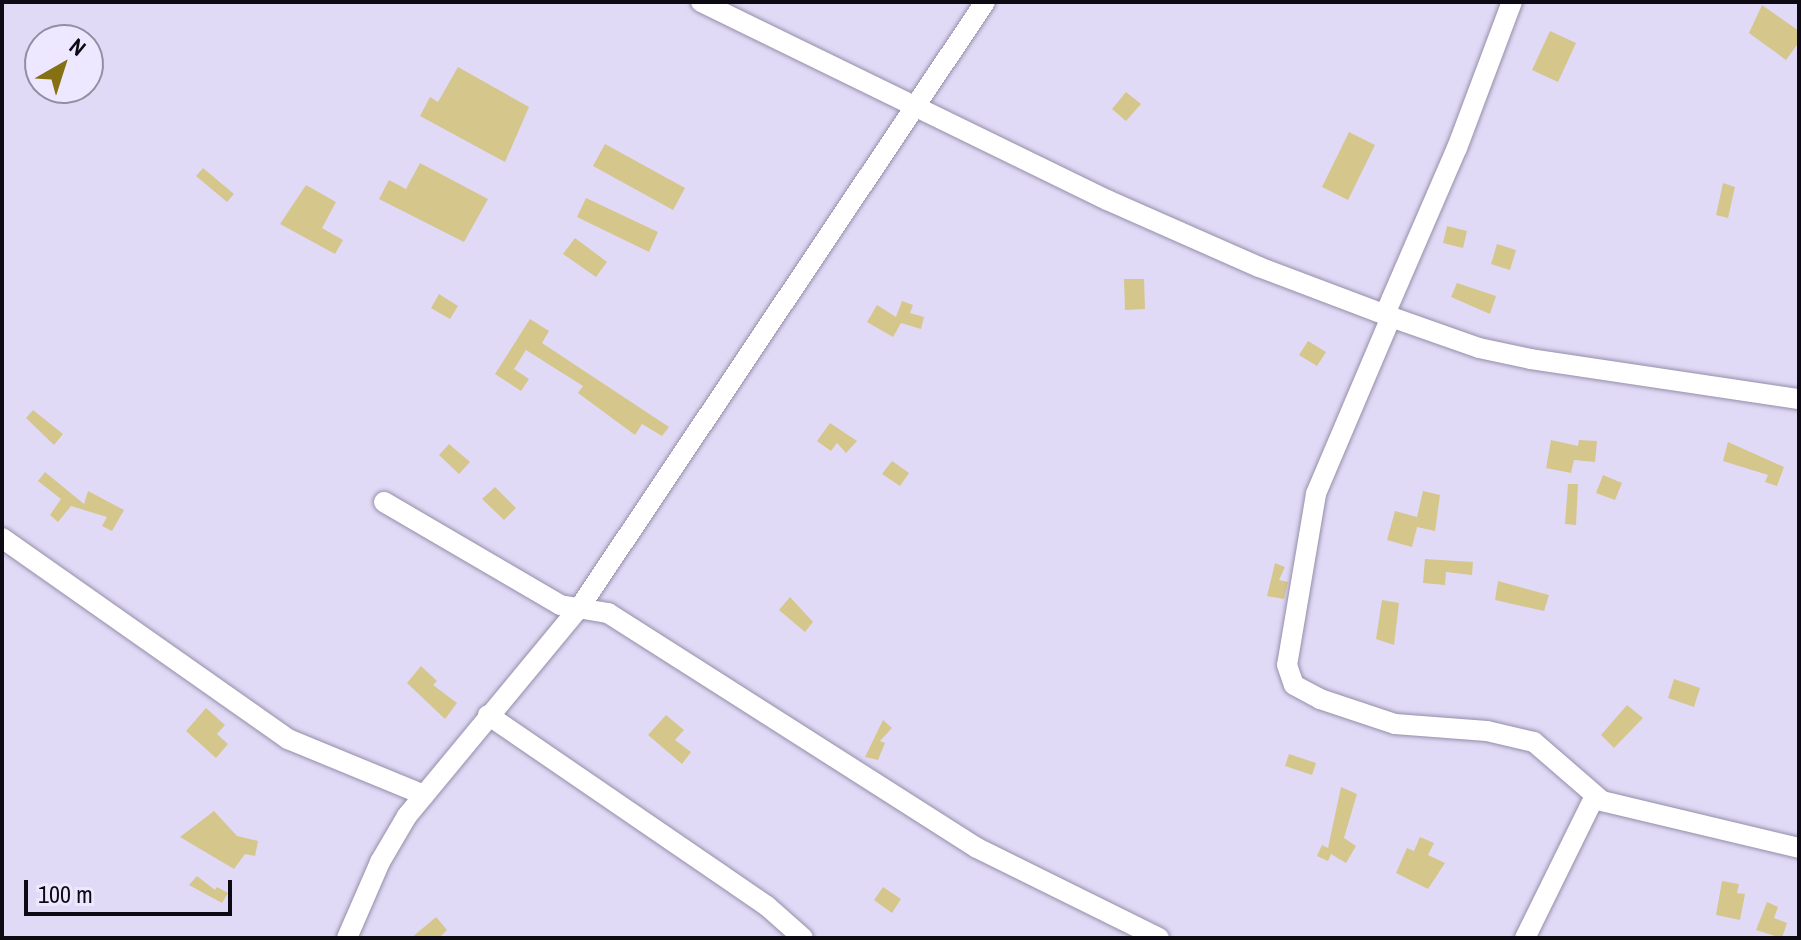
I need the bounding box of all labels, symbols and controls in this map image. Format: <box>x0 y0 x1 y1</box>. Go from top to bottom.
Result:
north arrow <box>24 24 104 104</box>
text: N <box>63 31 92 63</box>
scale bar <box>28 864 236 914</box>
text: 100 m <box>38 878 93 910</box>

